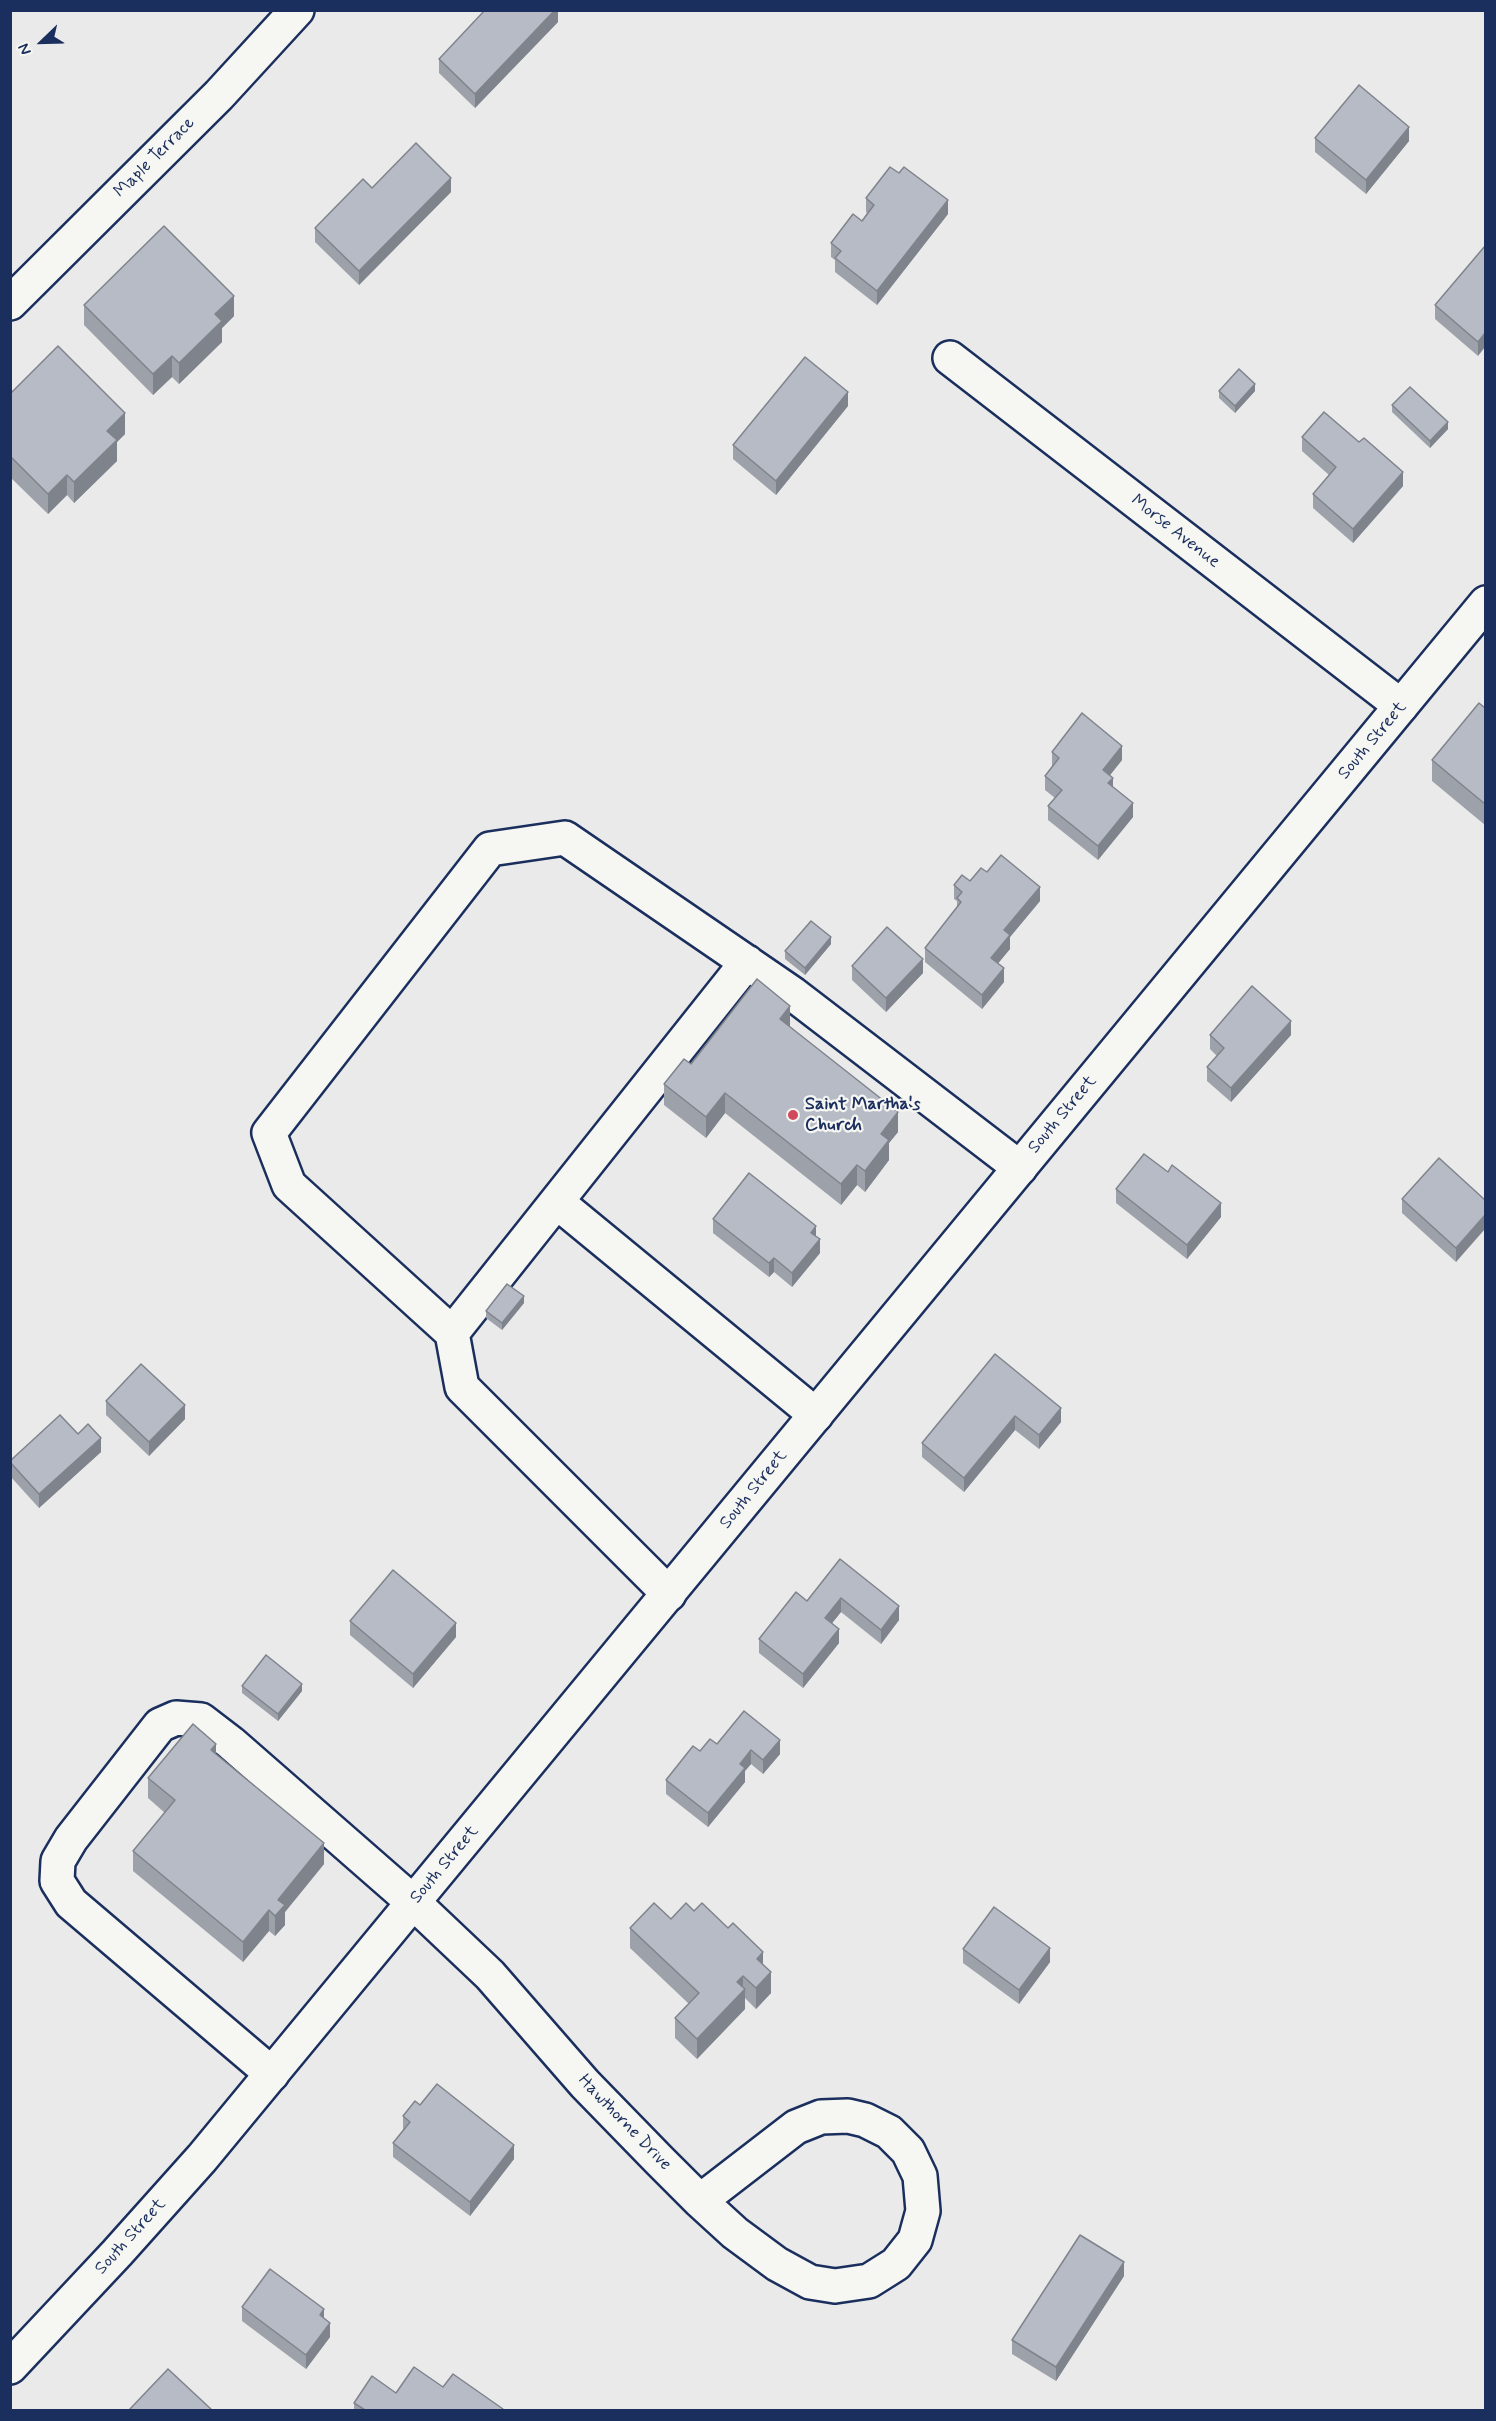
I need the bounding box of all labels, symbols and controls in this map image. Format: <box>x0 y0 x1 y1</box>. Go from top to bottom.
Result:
north arrow <box>12 12 72 72</box>
text: N <box>13 40 37 58</box>
street label: Maple Terrace <box>110 113 200 203</box>
street label: Morse Avenue <box>1126 490 1224 574</box>
street label: South Street <box>1334 697 1412 785</box>
street label: South Street <box>1024 1071 1102 1159</box>
place label: Saint Martha's Church <box>805 1094 920 1136</box>
marker: Saint Martha's Church <box>786 1108 800 1122</box>
street label: South Street <box>716 1446 792 1534</box>
street label: South Street <box>406 1821 484 1909</box>
street label: Hawthorne Drive <box>573 2070 675 2176</box>
street label: South Street <box>91 2194 171 2280</box>

